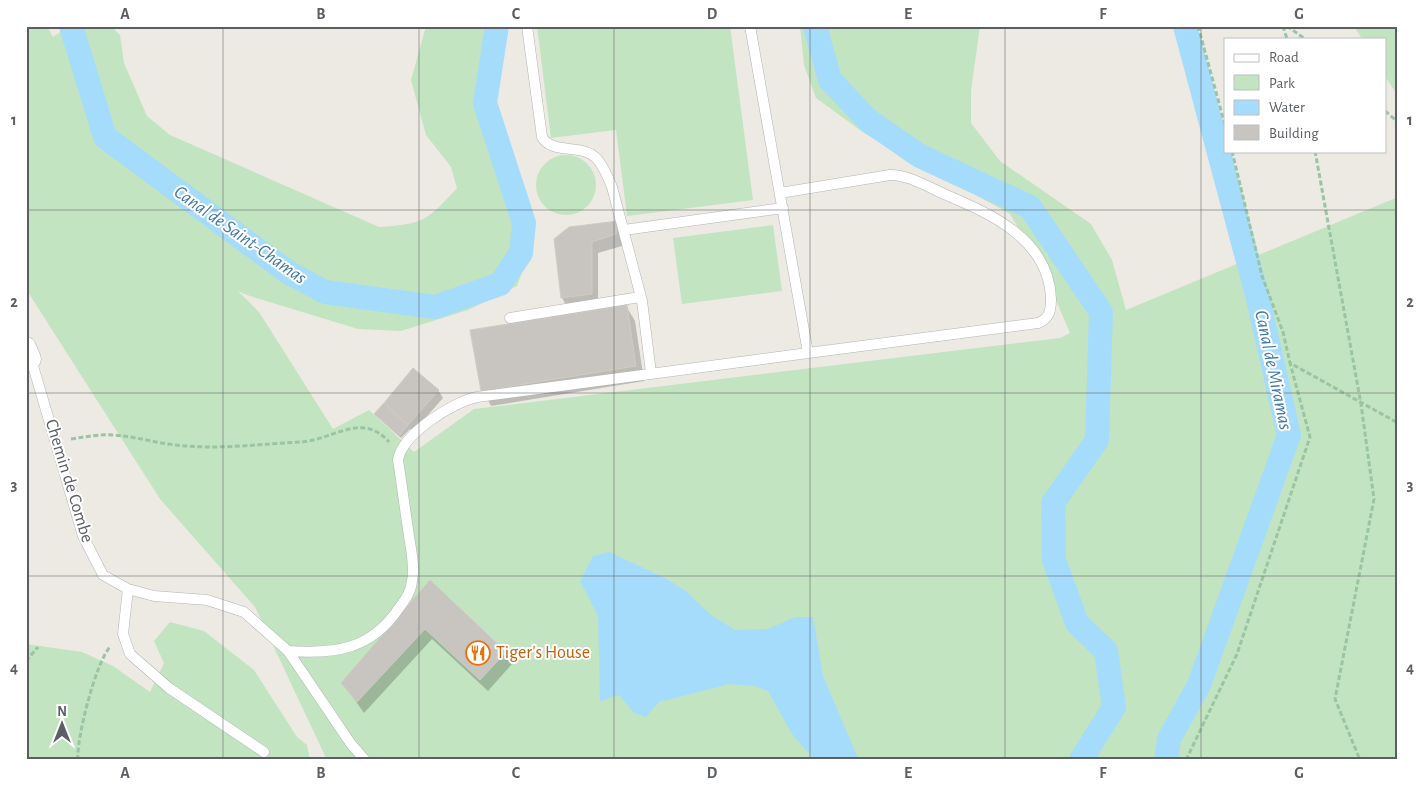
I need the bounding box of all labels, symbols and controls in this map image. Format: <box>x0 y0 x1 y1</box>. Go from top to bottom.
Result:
text: A <box>120 6 130 22</box>
text: B <box>316 6 326 22</box>
text: C <box>512 6 521 22</box>
text: D <box>707 6 718 22</box>
text: E <box>904 6 912 22</box>
text: F <box>1099 6 1107 22</box>
text: G <box>1294 6 1304 22</box>
legend <box>1224 38 1386 152</box>
text: Road <box>1269 50 1299 65</box>
text: Park <box>1269 76 1295 91</box>
text: Water <box>1269 100 1305 115</box>
text: 1 <box>11 112 17 128</box>
text: 1 <box>1407 112 1413 128</box>
text: Building <box>1269 126 1319 141</box>
water label: Canal de Saint-Chamas <box>170 182 310 288</box>
text: 2 <box>10 294 18 310</box>
text: 2 <box>1406 294 1414 310</box>
water label: Canal de Miramas <box>1251 309 1295 431</box>
street label: Chemin de Combe <box>42 417 96 545</box>
text: 3 <box>11 477 18 493</box>
text: 3 <box>1407 477 1414 493</box>
restaurant icon: Tiger's House <box>465 640 491 666</box>
place label: Tiger's House <box>496 644 590 662</box>
text: 4 <box>10 660 18 676</box>
text: 4 <box>1406 660 1414 676</box>
north arrow <box>38 698 88 748</box>
text: N <box>57 705 67 719</box>
text: A <box>120 765 130 781</box>
text: B <box>316 765 326 781</box>
text: C <box>512 765 521 781</box>
text: D <box>707 765 718 781</box>
text: E <box>904 765 912 781</box>
text: F <box>1099 765 1107 781</box>
text: G <box>1294 765 1304 781</box>

